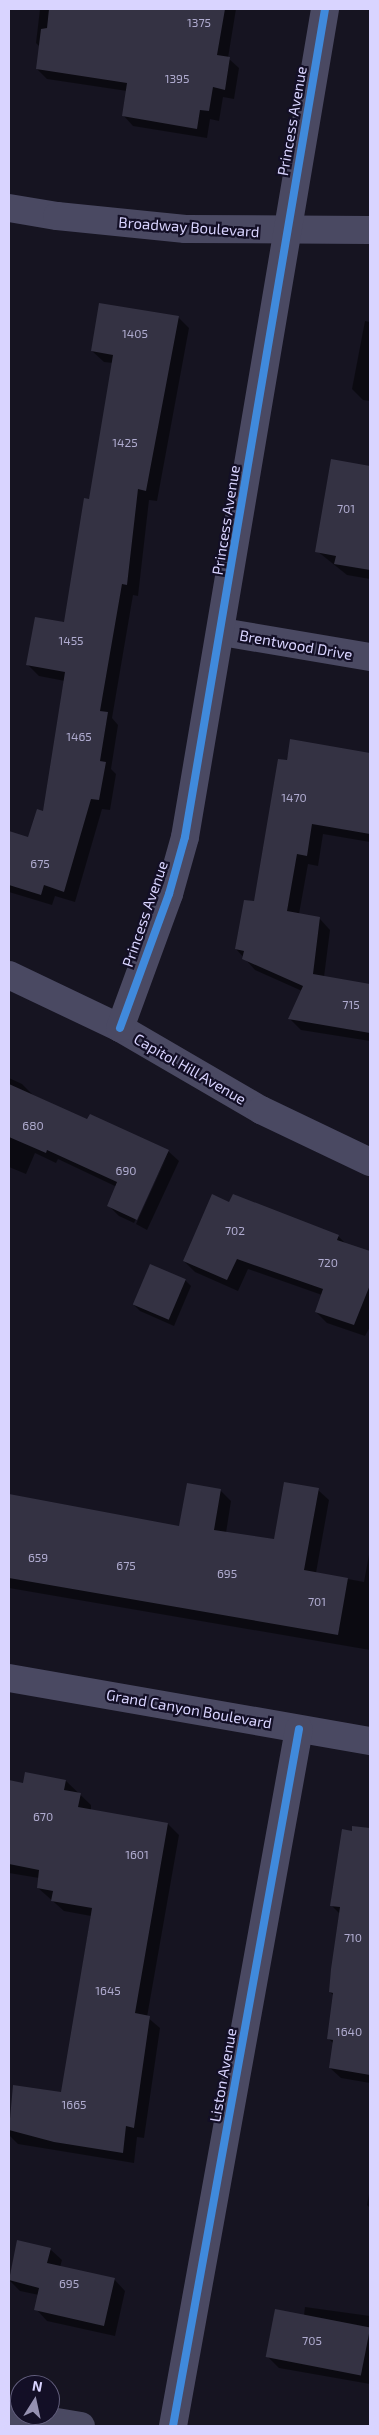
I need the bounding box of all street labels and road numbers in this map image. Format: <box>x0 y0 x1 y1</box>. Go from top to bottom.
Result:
street label: Princess Avenue <box>273 65 311 177</box>
street label: Broadway Boulevard <box>118 213 260 241</box>
street label: Princess Avenue <box>208 464 244 576</box>
street label: Brentwood Drive <box>238 626 354 664</box>
street label: Princess Avenue <box>118 858 172 970</box>
street label: Capitol Hill Avenue <box>130 1029 250 1109</box>
street label: Grand Canyon Boulevard <box>105 1686 273 1732</box>
street label: Liston Avenue <box>206 2026 240 2124</box>

